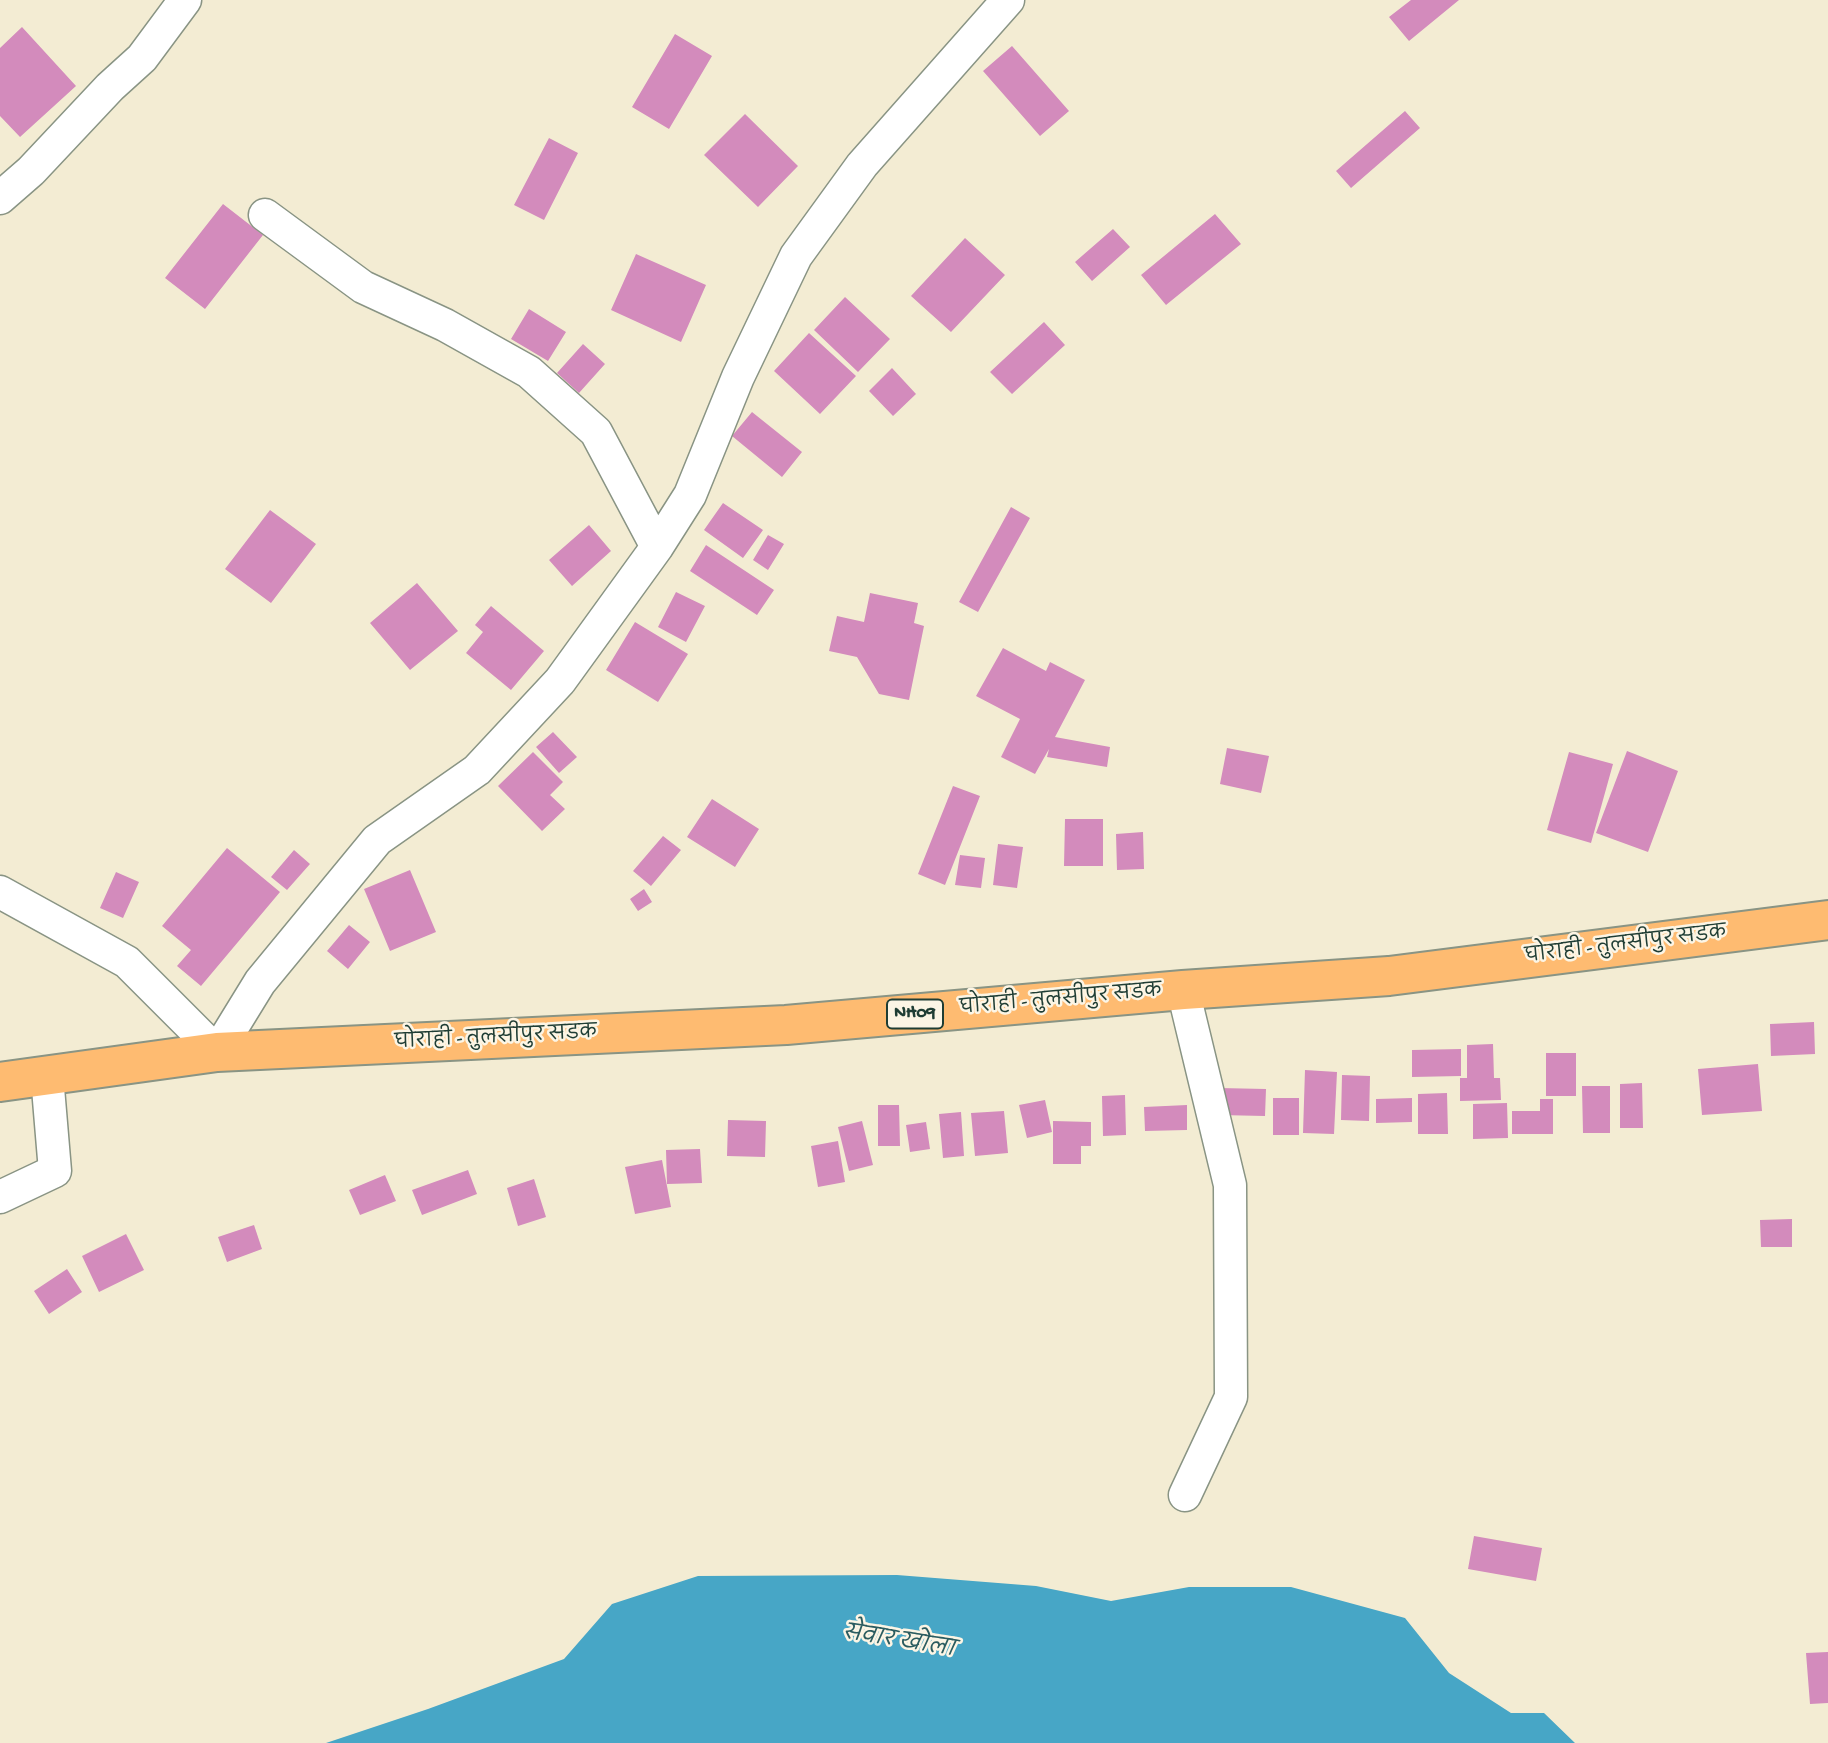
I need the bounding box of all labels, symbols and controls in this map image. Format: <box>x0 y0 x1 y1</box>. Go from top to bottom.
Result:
street label: घोराही - तुलसीपुर सडक <box>1524 922 1728 970</box>
street label: घोराही - तुलसीपुर सडक <box>959 981 1163 1021</box>
road number: NH09 <box>887 1000 943 1028</box>
street label: घोराही - तुलसीपुर सडक <box>394 1022 598 1056</box>
water label: सेवार खोला <box>840 1622 956 1664</box>

